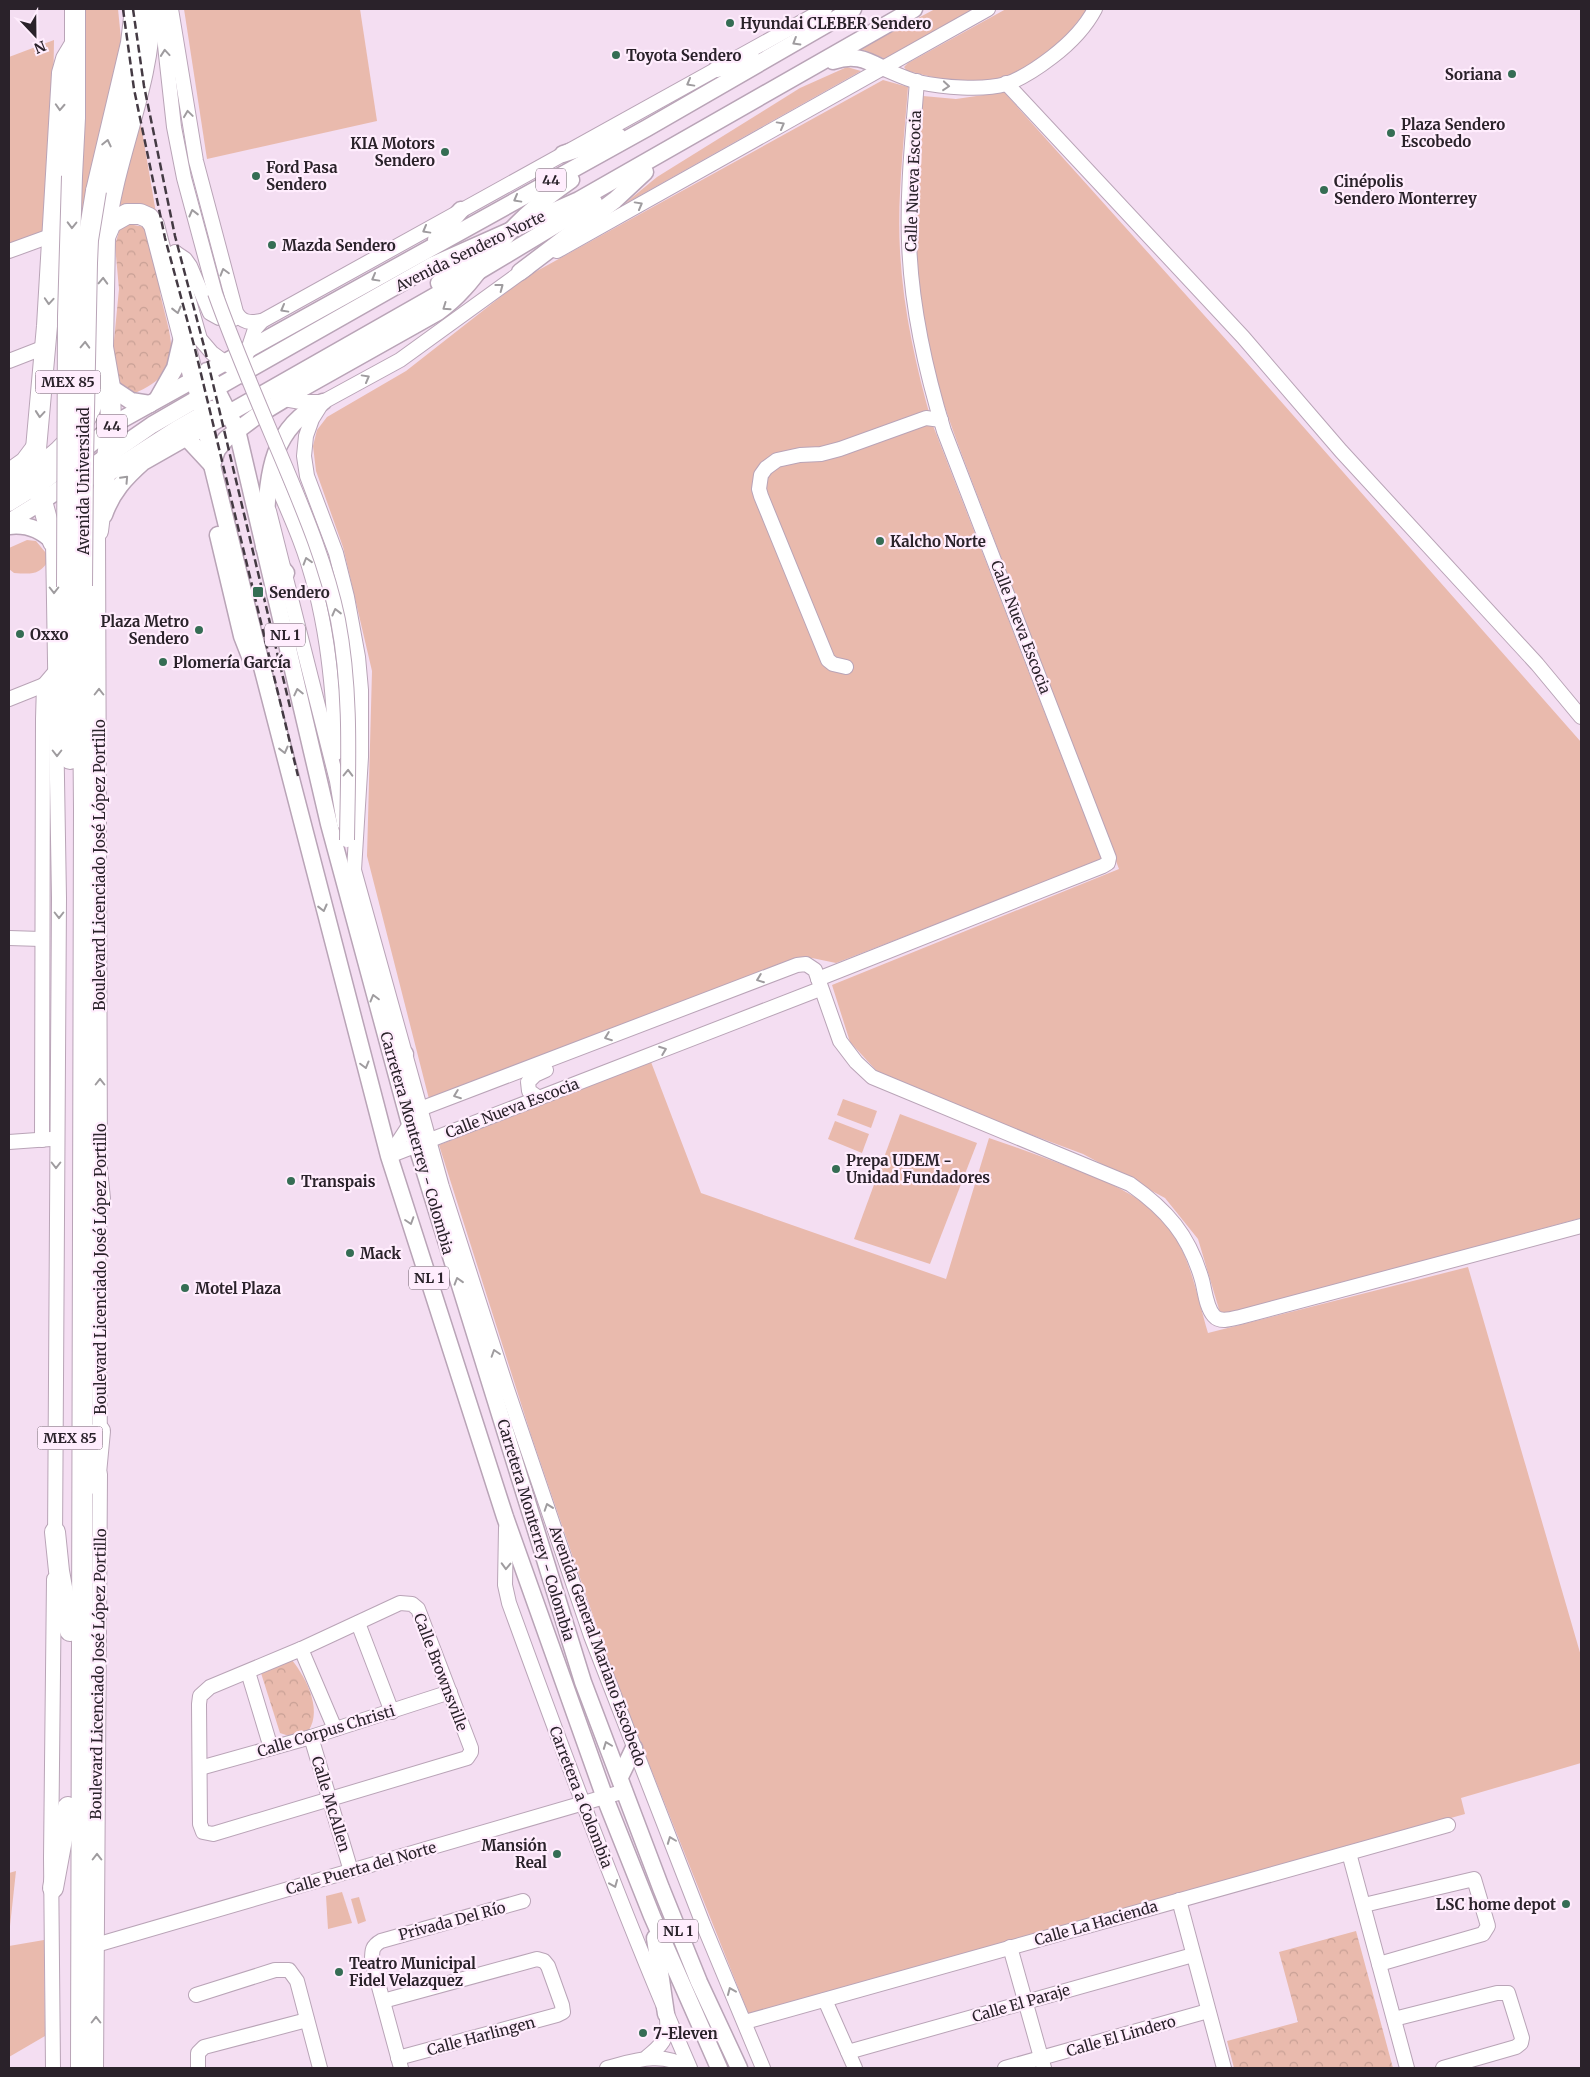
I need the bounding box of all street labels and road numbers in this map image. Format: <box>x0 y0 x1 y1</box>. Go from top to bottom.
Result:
street label: Calle Nueva Escocia <box>901 110 925 252</box>
road number: 44 <box>536 168 566 192</box>
street label: Avenida Sendero Norte <box>391 206 548 296</box>
road number: MEX 85 <box>36 371 100 394</box>
street label: Avenida Universidad <box>74 407 93 556</box>
road number: 44 <box>97 414 127 438</box>
street label: Calle Nueva Escocia <box>987 558 1055 696</box>
road number: NL 1 <box>265 624 305 646</box>
street label: Boulevard Licenciado José López Portillo <box>90 719 109 1011</box>
street label: Carretera Monterrey - Colombia <box>376 1029 458 1257</box>
street label: Calle Nueva Escocia <box>443 1074 581 1142</box>
street label: Boulevard Licenciado José López Portillo <box>91 1123 110 1415</box>
road number: NL 1 <box>409 1266 449 1290</box>
street label: Carretera Monterrey - Colombia <box>493 1417 579 1643</box>
road number: MEX 85 <box>38 1426 102 1450</box>
street label: Avenida General Mariano Escobedo <box>545 1522 651 1769</box>
street label: Boulevard Licenciado José López Portillo <box>86 1528 110 1820</box>
street label: Calle Brownsville <box>410 1610 472 1734</box>
street label: Calle Corpus Christi <box>255 1701 397 1761</box>
street label: Carretera a Colombia <box>545 1723 617 1871</box>
street label: Calle McAllen <box>307 1754 355 1854</box>
street label: Calle Puerta del Norte <box>284 1837 438 1899</box>
street label: Calle La Hacienda <box>1032 1896 1160 1950</box>
street label: Privada Del Río <box>396 1898 508 1944</box>
road number: NL 1 <box>658 1920 698 1942</box>
street label: Calle El Paraje <box>970 1980 1072 2026</box>
street label: Calle El Lindero <box>1064 2011 1178 2061</box>
street label: Calle Harlingen <box>425 2012 537 2060</box>

